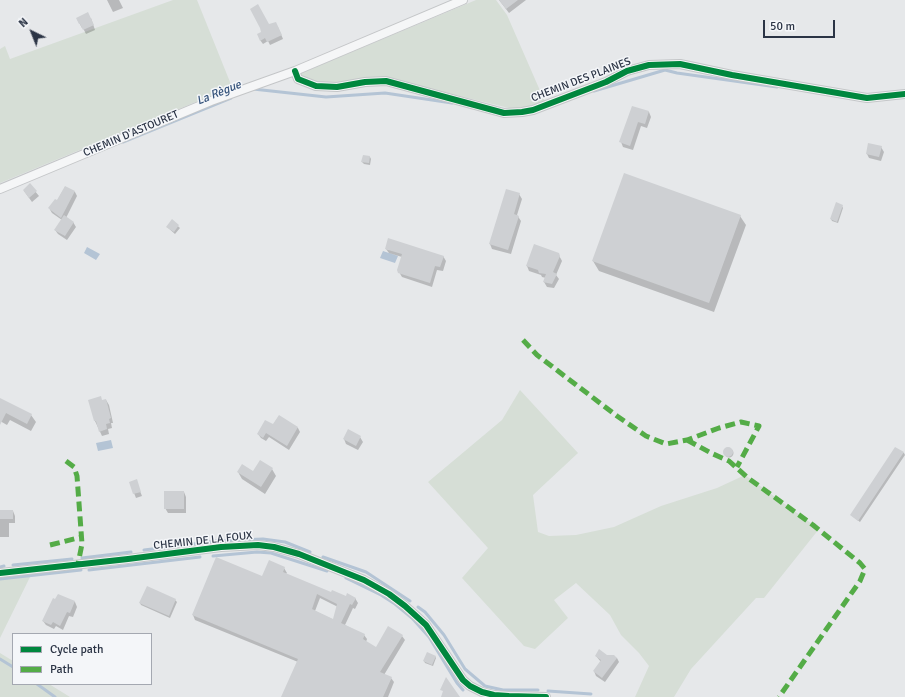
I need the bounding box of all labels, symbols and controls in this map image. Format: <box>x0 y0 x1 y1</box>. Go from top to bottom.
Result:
north arrow <box>12 12 52 52</box>
scale bar <box>765 12 837 38</box>
text: N <box>16 15 31 30</box>
text: 50 m <box>770 19 795 34</box>
street label: CHEMIN DES PLAINES <box>529 55 633 105</box>
water label: La Règue <box>195 78 243 108</box>
street label: CHEMIN D'ASTOURET <box>81 108 181 160</box>
street label: CHEMIN DE LA FOUX <box>153 529 253 553</box>
legend <box>12 633 152 685</box>
text: Cycle path <box>50 642 103 657</box>
text: Path <box>50 662 73 677</box>

